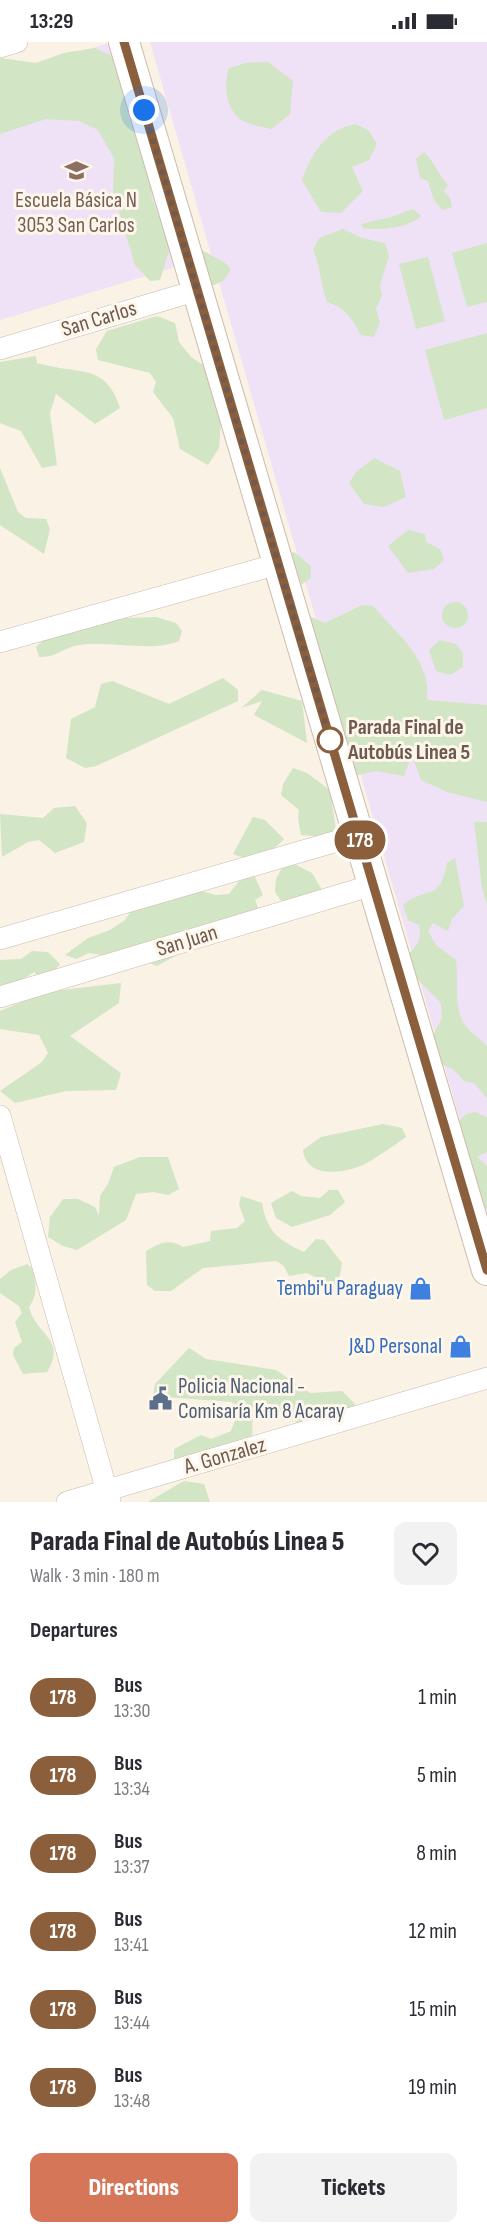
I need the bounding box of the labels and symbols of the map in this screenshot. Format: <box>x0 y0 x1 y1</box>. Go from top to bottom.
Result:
your location <box>129 95 159 125</box>
school or university icon: Escuela Básica N 3053 San Carlos <box>63 158 89 184</box>
place label: Escuela Básica N 3053 San Carlos <box>15 187 137 239</box>
street label: San Carlos <box>58 295 140 343</box>
place label: Parada Final de Autobús Linea 5 <box>347 714 470 766</box>
marker: Parada Final de Autobús Linea 5 <box>317 727 343 753</box>
line badge: 178 <box>326 820 394 860</box>
street label: San Juan <box>153 919 221 963</box>
place label: Tembi'u Paraguay <box>276 1275 403 1302</box>
shop icon: Tembi'u Paraguay <box>408 1275 434 1301</box>
place label: J&D Personal <box>348 1333 442 1360</box>
shop icon: J&D Personal <box>447 1333 473 1359</box>
place label: Policia Nacional - Comisaría Km 8 Acaray <box>178 1373 345 1425</box>
public building icon: Policia Nacional - Comisaría Km 8 Acaray <box>147 1386 173 1412</box>
street label: A. Gonzalez <box>180 1431 269 1481</box>

